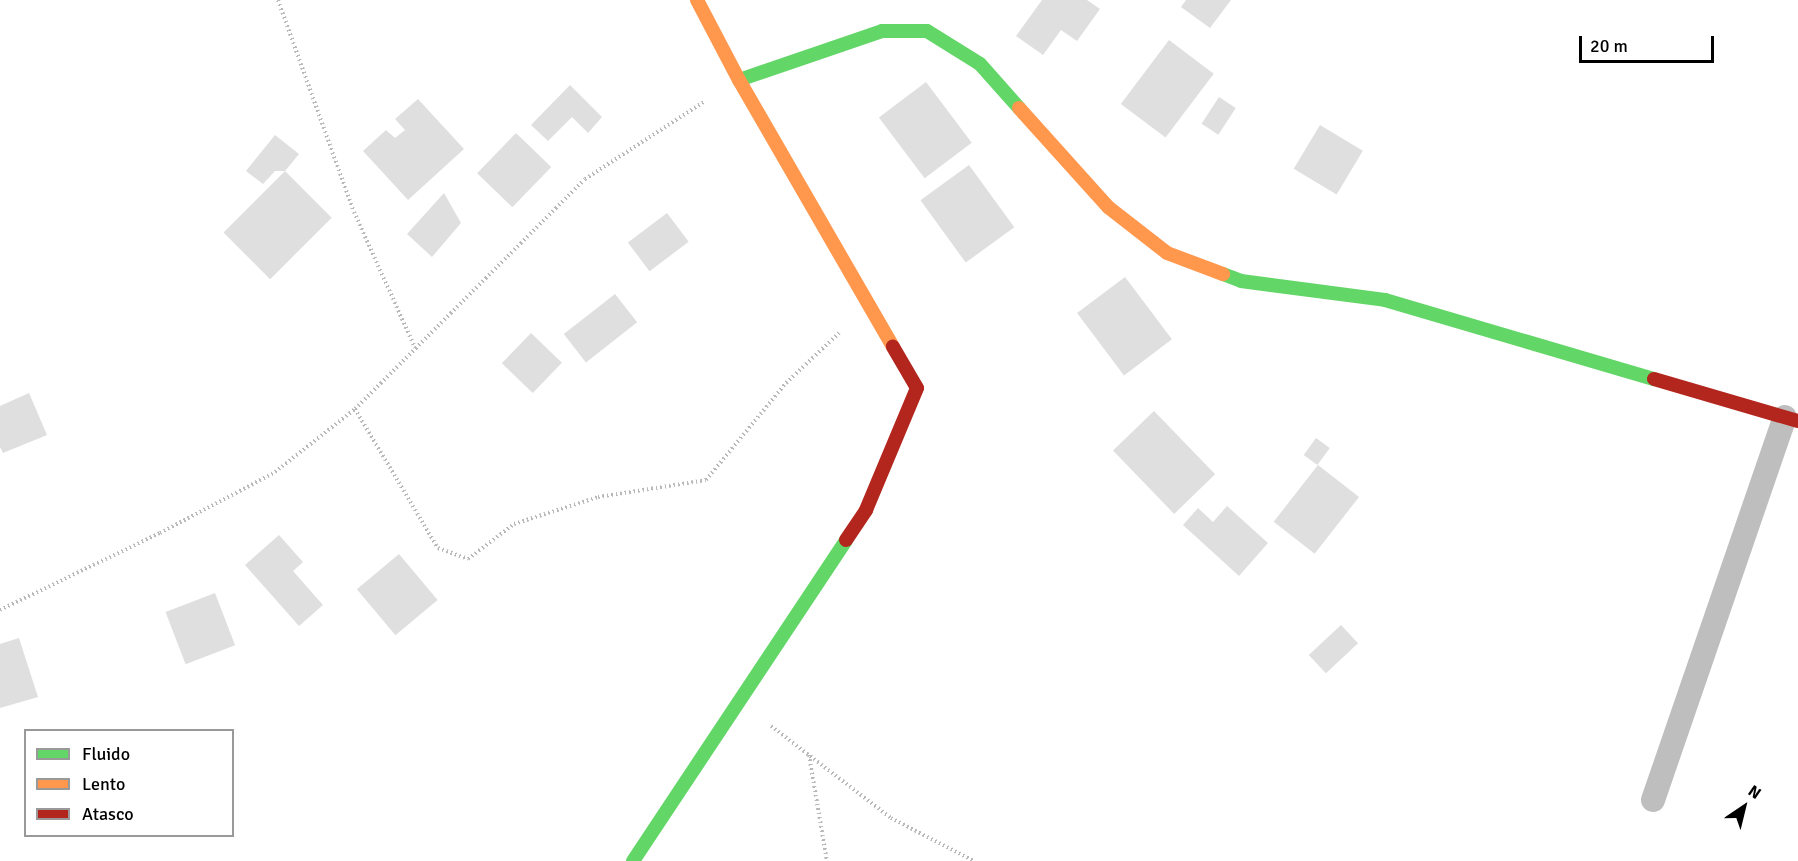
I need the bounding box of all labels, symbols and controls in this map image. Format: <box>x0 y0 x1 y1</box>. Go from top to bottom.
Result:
scale bar <box>1582 24 1717 62</box>
text: 20 m <box>1590 35 1628 57</box>
legend <box>24 729 234 837</box>
text: Fluido <box>82 743 130 765</box>
text: Lento <box>82 773 125 795</box>
north arrow <box>1714 777 1774 837</box>
text: N <box>1744 781 1765 804</box>
text: Atasco <box>82 803 134 825</box>

